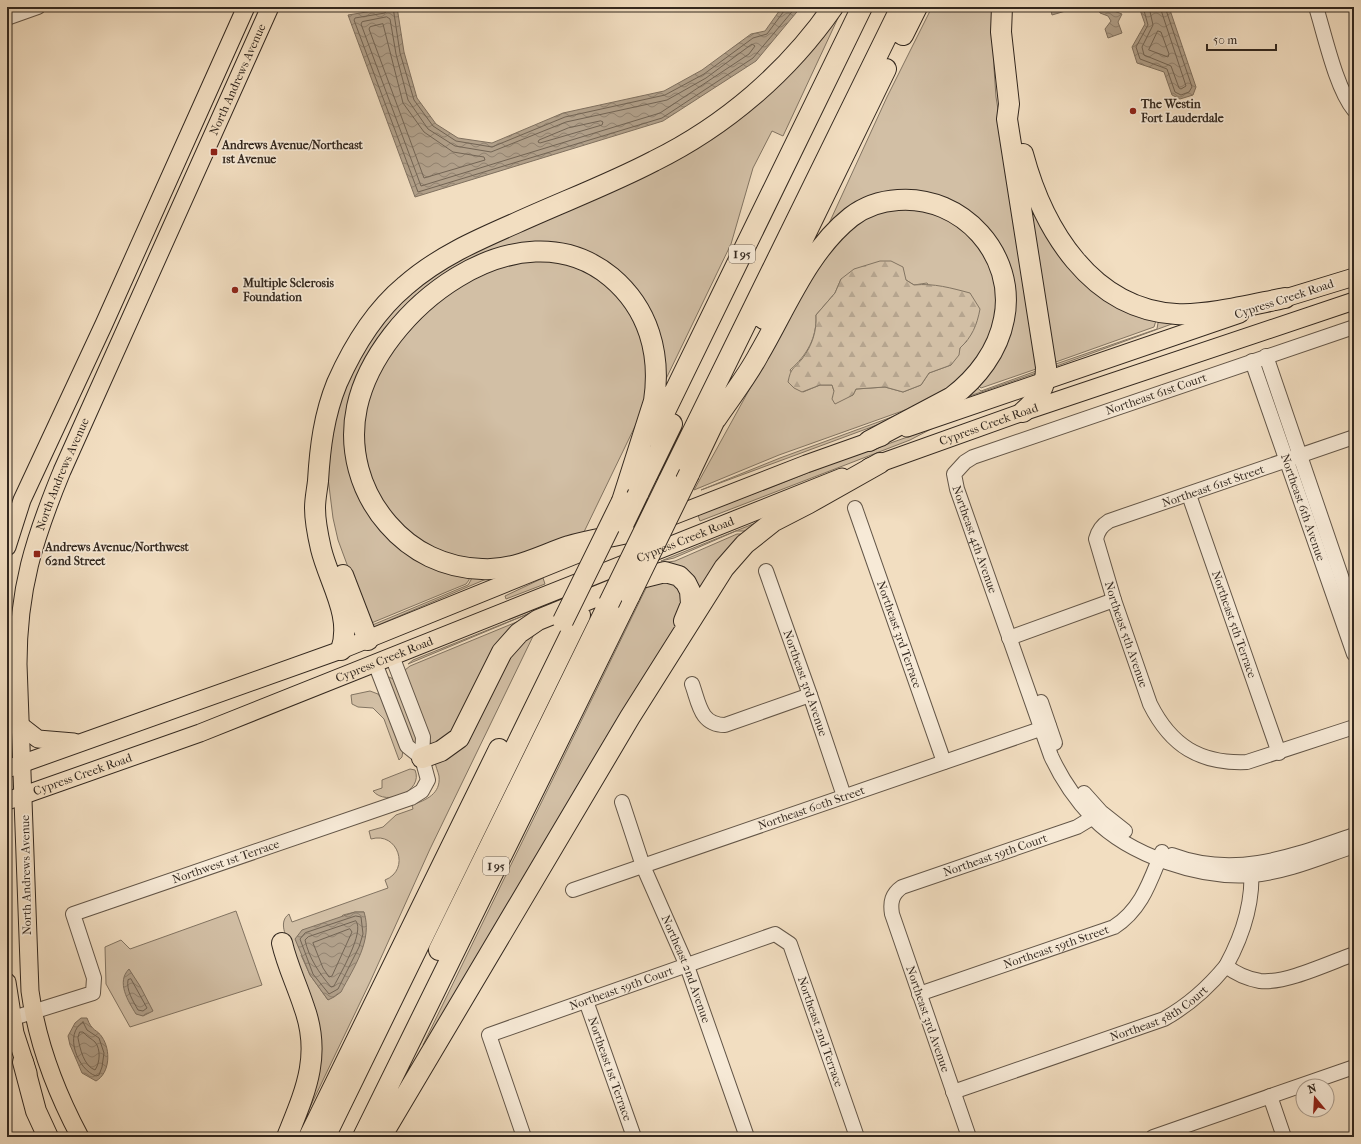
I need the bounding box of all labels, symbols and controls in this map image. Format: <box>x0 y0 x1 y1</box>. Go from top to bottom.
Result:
street label: North Andrews Avenue <box>207 21 269 137</box>
scale bar <box>1207 26 1276 52</box>
text: 50 m <box>1213 33 1237 47</box>
place label: The Westin Fort Lauderdale <box>1140 97 1224 125</box>
marker: The Westin Fort Lauderdale <box>1128 106 1138 116</box>
place label: Andrews Avenue/Northeast 1st Avenue <box>221 138 364 166</box>
marker: Andrews Avenue/Northeast 1st Avenue <box>209 147 219 157</box>
road number: I 95 <box>729 245 755 263</box>
place label: Multiple Sclerosis Foundation <box>242 276 335 304</box>
street label: Cypress Creek Road <box>1233 276 1336 322</box>
marker: Multiple Sclerosis Foundation <box>230 285 240 295</box>
street label: Northeast 61st Court <box>1104 370 1209 418</box>
street label: Cypress Creek Road <box>937 400 1040 448</box>
street label: North Andrews Avenue <box>33 416 92 532</box>
street label: Northeast 6th Avenue <box>1278 452 1328 563</box>
street label: Northeast 61st Street <box>1160 462 1267 510</box>
street label: Northeast 4th Avenue <box>949 484 1000 595</box>
street label: Cypress Creek Road <box>634 514 736 565</box>
place label: Andrews Avenue/Northwest 62nd Street <box>44 540 190 568</box>
marker: Andrews Avenue/Northwest 62nd Street <box>32 549 42 559</box>
street label: Northeast 5th Terrace <box>1209 569 1259 680</box>
street label: Northeast 3rd Terrace <box>874 579 925 690</box>
street label: Northeast 5th Avenue <box>1102 580 1151 690</box>
street label: Northeast 3rd Avenue <box>781 628 830 738</box>
street label: Cypress Creek Road <box>333 634 435 685</box>
street label: Cypress Creek Road <box>31 750 134 798</box>
street label: Northeast 60th Street <box>756 783 867 833</box>
street label: North Andrews Avenue <box>18 815 34 935</box>
street label: Northeast 59th Court <box>941 831 1050 879</box>
street label: Northwest 1st Terrace <box>170 837 281 886</box>
road number: I 95 <box>483 857 509 875</box>
street label: Northeast 2nd Avenue <box>658 913 713 1025</box>
street label: Northeast 59th Street <box>1002 922 1111 971</box>
street label: Northeast 59th Court <box>567 963 676 1013</box>
street label: Northeast 3rd Avenue <box>903 964 953 1074</box>
street label: Northeast 2nd Terrace <box>795 975 846 1089</box>
street label: Northeast 58th Court <box>1108 982 1211 1044</box>
street label: Northeast 1st Terrace <box>585 1015 635 1123</box>
north arrow <box>1295 1078 1335 1118</box>
text: N <box>1306 1081 1319 1096</box>

